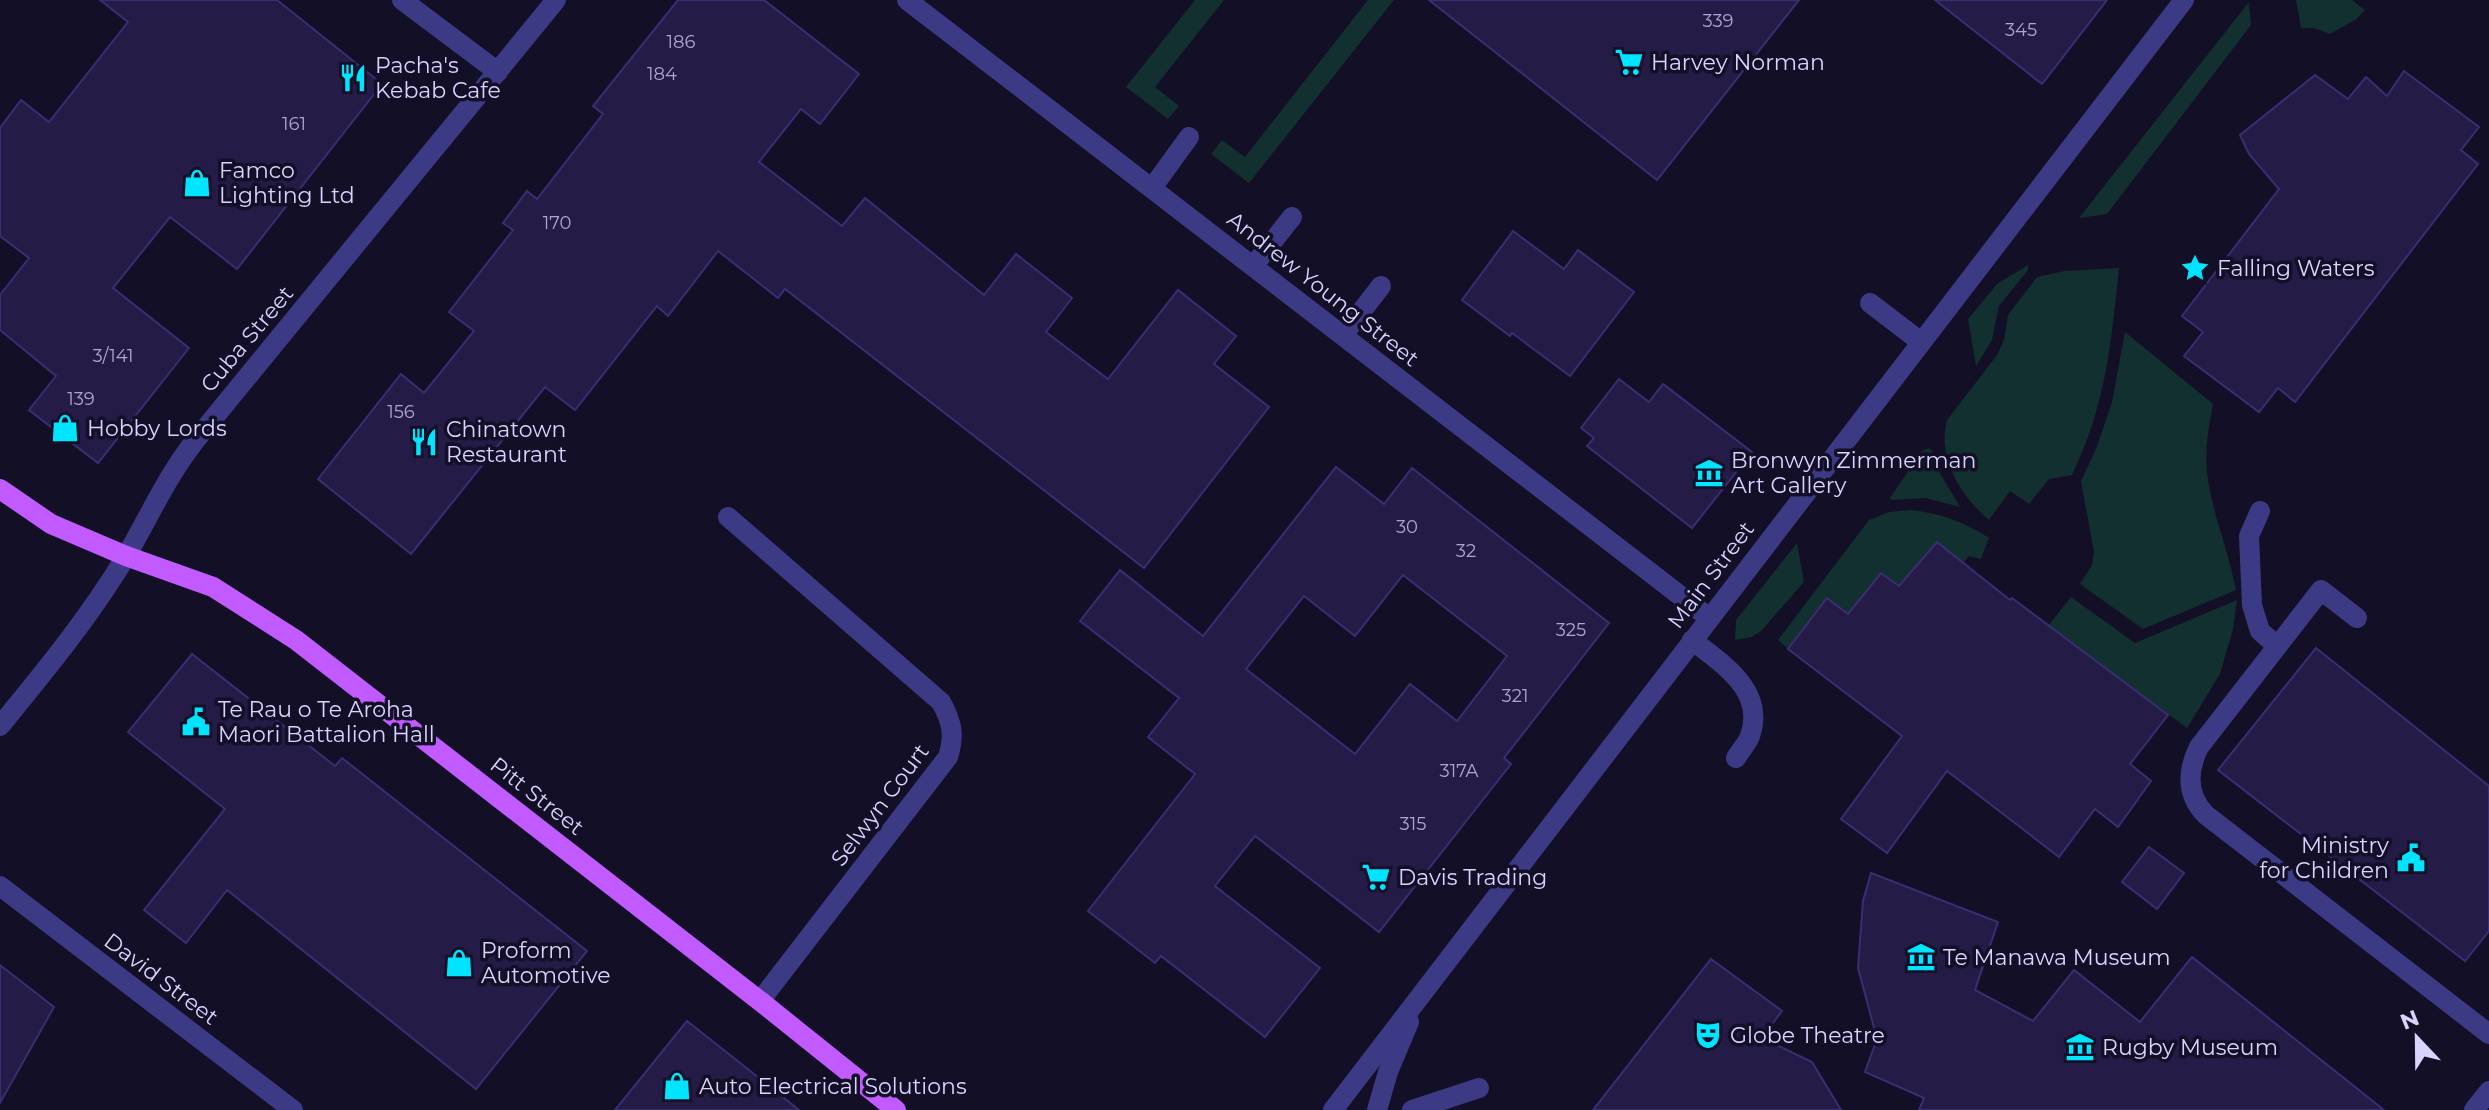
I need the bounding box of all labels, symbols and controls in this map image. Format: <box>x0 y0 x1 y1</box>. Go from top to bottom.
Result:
house number: 339 <box>1702 10 1734 32</box>
house number: 345 <box>2005 19 2037 41</box>
house number: 186 <box>667 31 696 53</box>
supermarket icon: Harvey Norman <box>1614 47 1644 77</box>
place label: Harvey Norman <box>1651 49 1825 76</box>
place label: Pacha's Kebab Cafe <box>375 52 501 104</box>
restaurant icon: Pacha's Kebab Cafe <box>338 63 368 93</box>
house number: 184 <box>647 63 677 85</box>
house number: 161 <box>282 113 306 135</box>
place label: Famco Lighting Ltd <box>219 157 355 209</box>
shop icon: Famco Lighting Ltd <box>182 168 212 198</box>
street label: Andrew Young Street <box>1222 206 1424 372</box>
house number: 170 <box>543 212 571 234</box>
place icon: Falling Waters <box>2180 253 2210 283</box>
place label: Falling Waters <box>2217 255 2375 282</box>
street label: Cuba Street <box>195 280 299 398</box>
house number: 3/141 <box>92 345 134 367</box>
house number: 139 <box>67 388 95 410</box>
house number: 156 <box>387 401 415 423</box>
shop icon: Hobby Lords <box>50 413 80 443</box>
place label: Hobby Lords <box>87 415 227 442</box>
place label: Chinatown Restaurant <box>446 416 567 468</box>
restaurant icon: Chinatown Restaurant <box>409 427 439 457</box>
place label: Bronwyn Zimmerman Art Gallery <box>1731 447 1976 499</box>
museum icon: Bronwyn Zimmerman Art Gallery <box>1694 458 1724 488</box>
house number: 30 <box>1396 516 1418 538</box>
street label: Main Street <box>1662 516 1760 634</box>
house number: 32 <box>1456 540 1476 562</box>
house number: 325 <box>1556 619 1586 641</box>
house number: 321 <box>1502 685 1528 707</box>
place label: Te Rau o Te Aroha Maori Battalion Hall <box>218 696 435 748</box>
public building icon: Te Rau o Te Aroha Maori Battalion Hall <box>181 707 211 737</box>
street label: Selwyn Court <box>825 738 935 872</box>
street label: Pitt Street <box>485 751 589 841</box>
house number: 317A <box>1440 760 1479 782</box>
house number: 315 <box>1400 813 1426 835</box>
place label: Ministry for Children <box>2259 832 2389 884</box>
public building icon: Ministry for Children <box>2396 843 2426 873</box>
supermarket icon: Davis Trading <box>1361 862 1391 892</box>
place label: Davis Trading <box>1398 864 1547 891</box>
street label: David Street <box>99 927 223 1031</box>
place label: Proform Automotive <box>481 937 611 989</box>
museum icon: Te Manawa Museum <box>1906 942 1936 972</box>
place label: Te Manawa Museum <box>1943 944 2171 971</box>
shop icon: Proform Automotive <box>444 948 474 978</box>
north arrow <box>2377 998 2457 1078</box>
text: N <box>2396 1004 2423 1036</box>
theatre icon: Globe Theatre <box>1693 1020 1723 1050</box>
place label: Globe Theatre <box>1730 1022 1885 1049</box>
museum icon: Rugby Museum <box>2065 1032 2095 1062</box>
place label: Rugby Museum <box>2102 1034 2278 1061</box>
shop icon: Auto Electrical Solutions <box>662 1071 692 1101</box>
place label: Auto Electrical Solutions <box>699 1073 967 1100</box>

